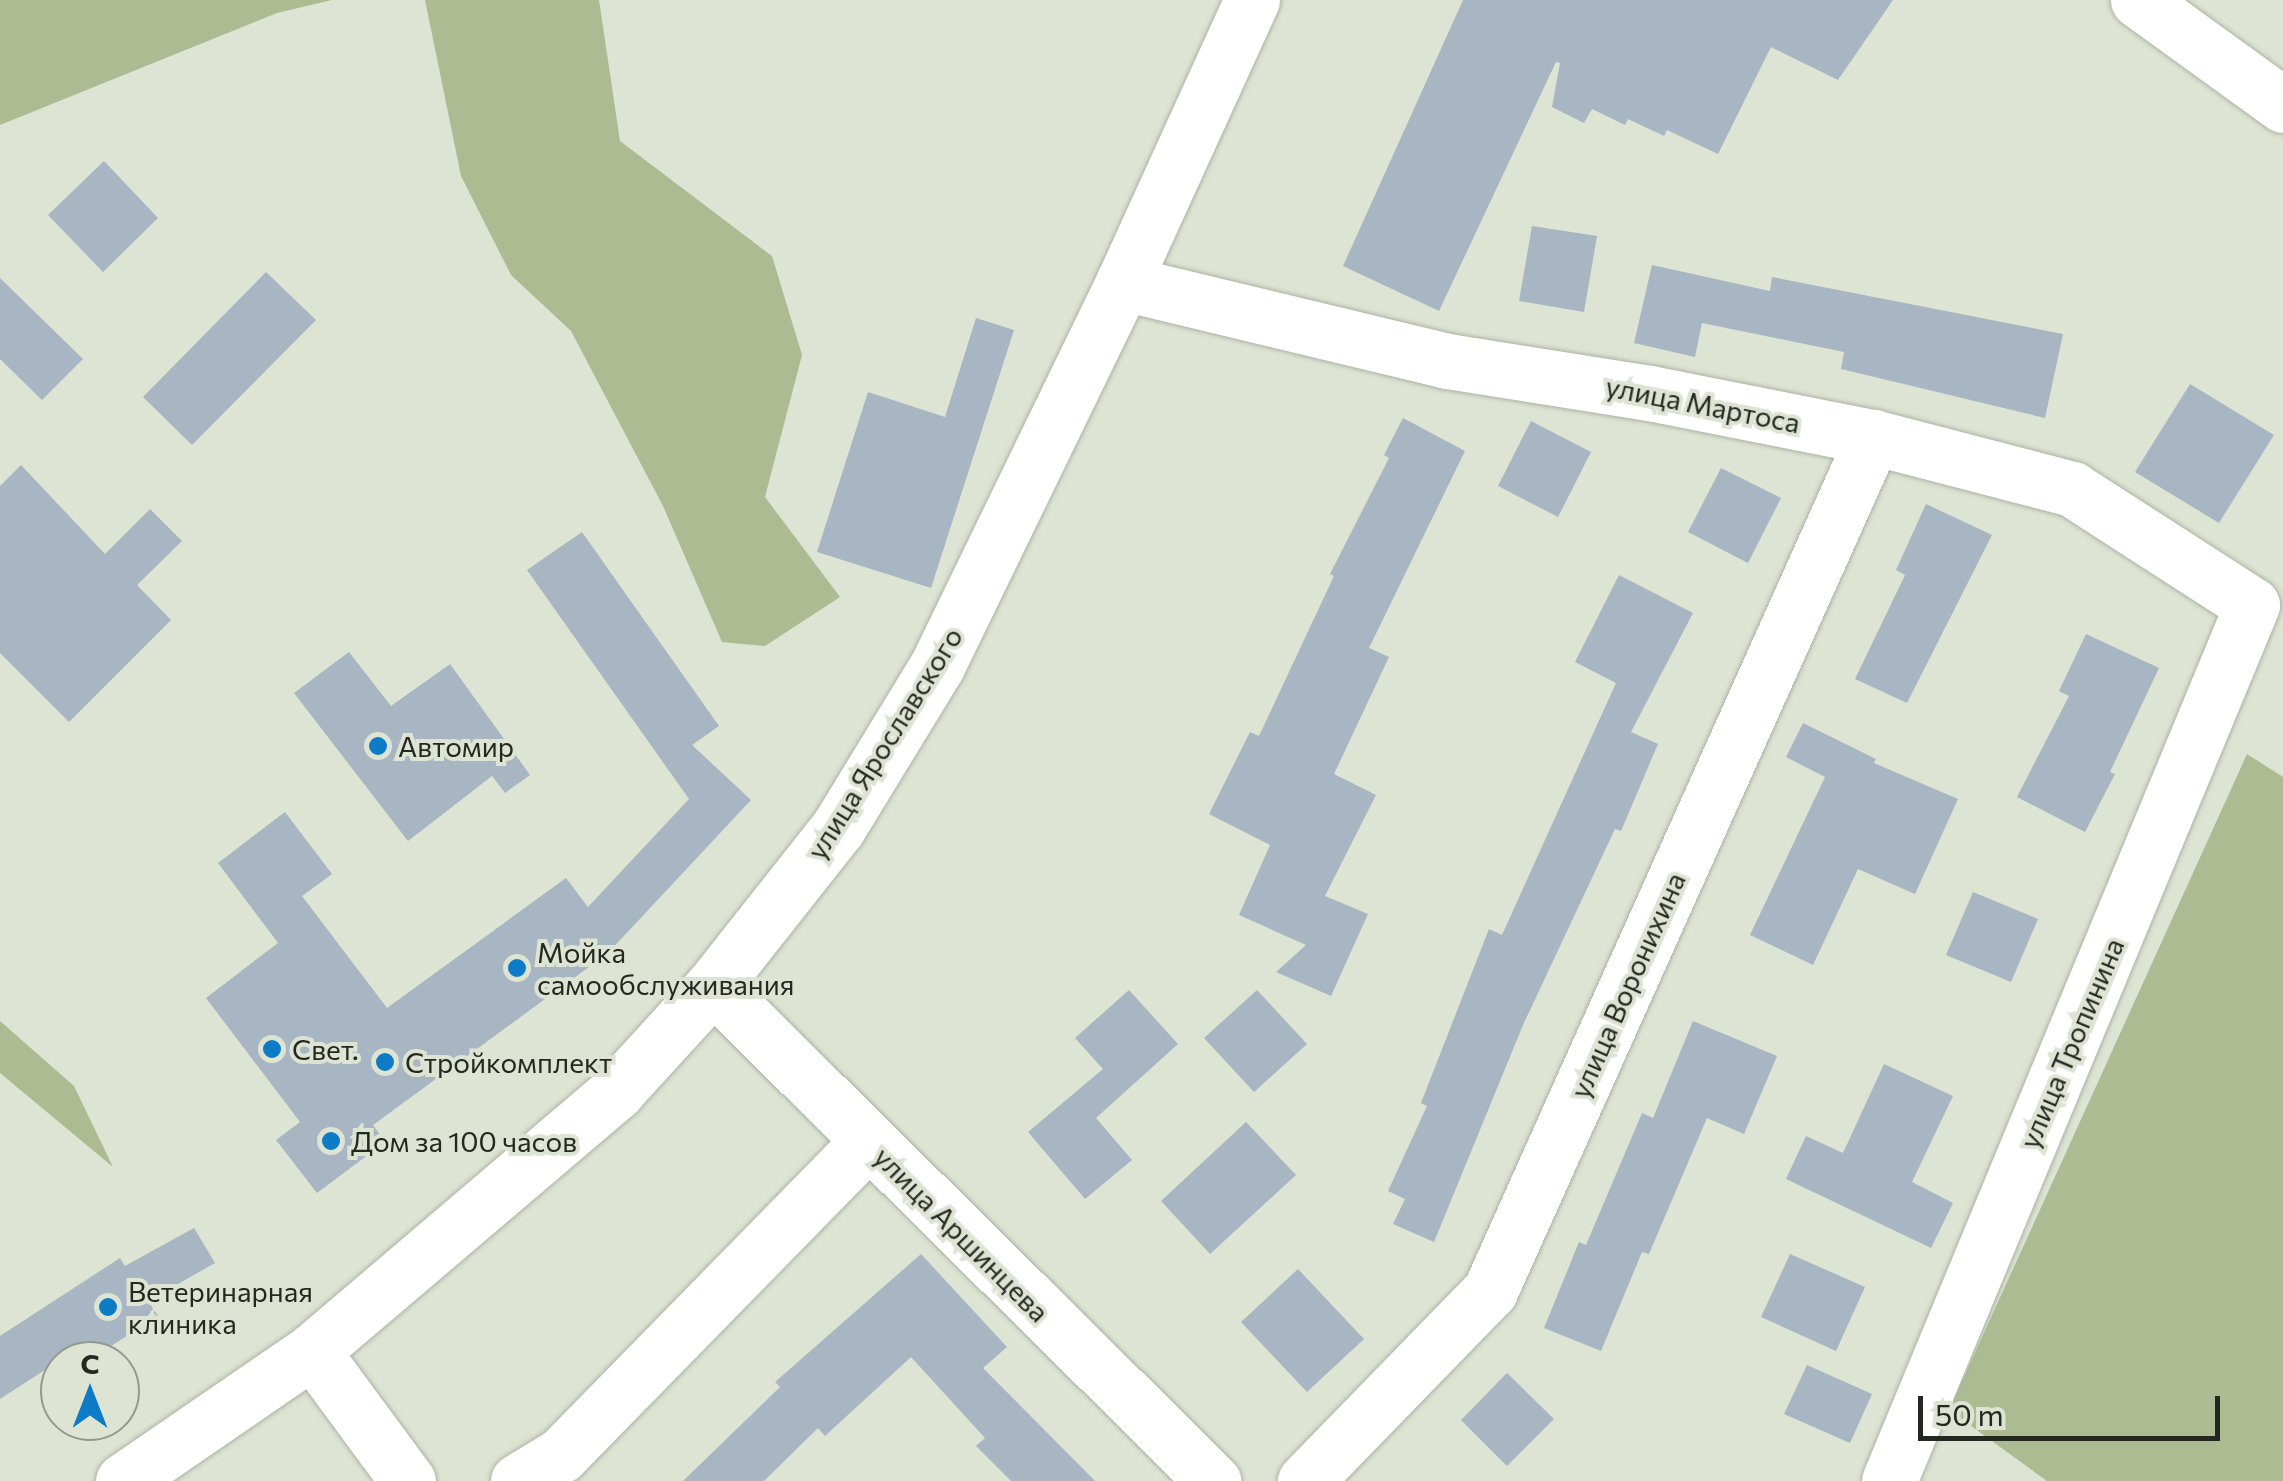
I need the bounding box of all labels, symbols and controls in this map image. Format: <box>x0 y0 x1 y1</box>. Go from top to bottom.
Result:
street label: улица Мартоса <box>1603 369 1803 439</box>
street label: улица Ярославского <box>799 621 969 865</box>
place label: Автомир <box>398 729 514 763</box>
marker: Автомир <box>367 735 389 757</box>
street label: улица Воронихина <box>1562 867 1692 1103</box>
street label: улица Тропинина <box>2012 933 2130 1153</box>
place label: Мойка самообслуживания <box>537 935 795 1001</box>
marker: Мойка самообслуживания <box>506 957 528 979</box>
place label: Свет. <box>292 1032 358 1066</box>
marker: Свет. <box>261 1038 283 1060</box>
place label: Стройкомплект <box>405 1045 612 1079</box>
marker: Стройкомплект <box>374 1051 396 1073</box>
place label: Дом за 100 часов <box>351 1124 577 1158</box>
marker: Дом за 100 часов <box>320 1130 342 1152</box>
street label: улица Аршинцева <box>868 1140 1056 1328</box>
place label: Ветеринарная клиника <box>128 1274 313 1340</box>
marker: Ветеринарная клиника <box>97 1296 119 1318</box>
north arrow <box>40 1341 140 1441</box>
text: С <box>80 1346 100 1380</box>
scale bar <box>1923 1376 2226 1438</box>
text: 50 m <box>1935 1395 2004 1432</box>

